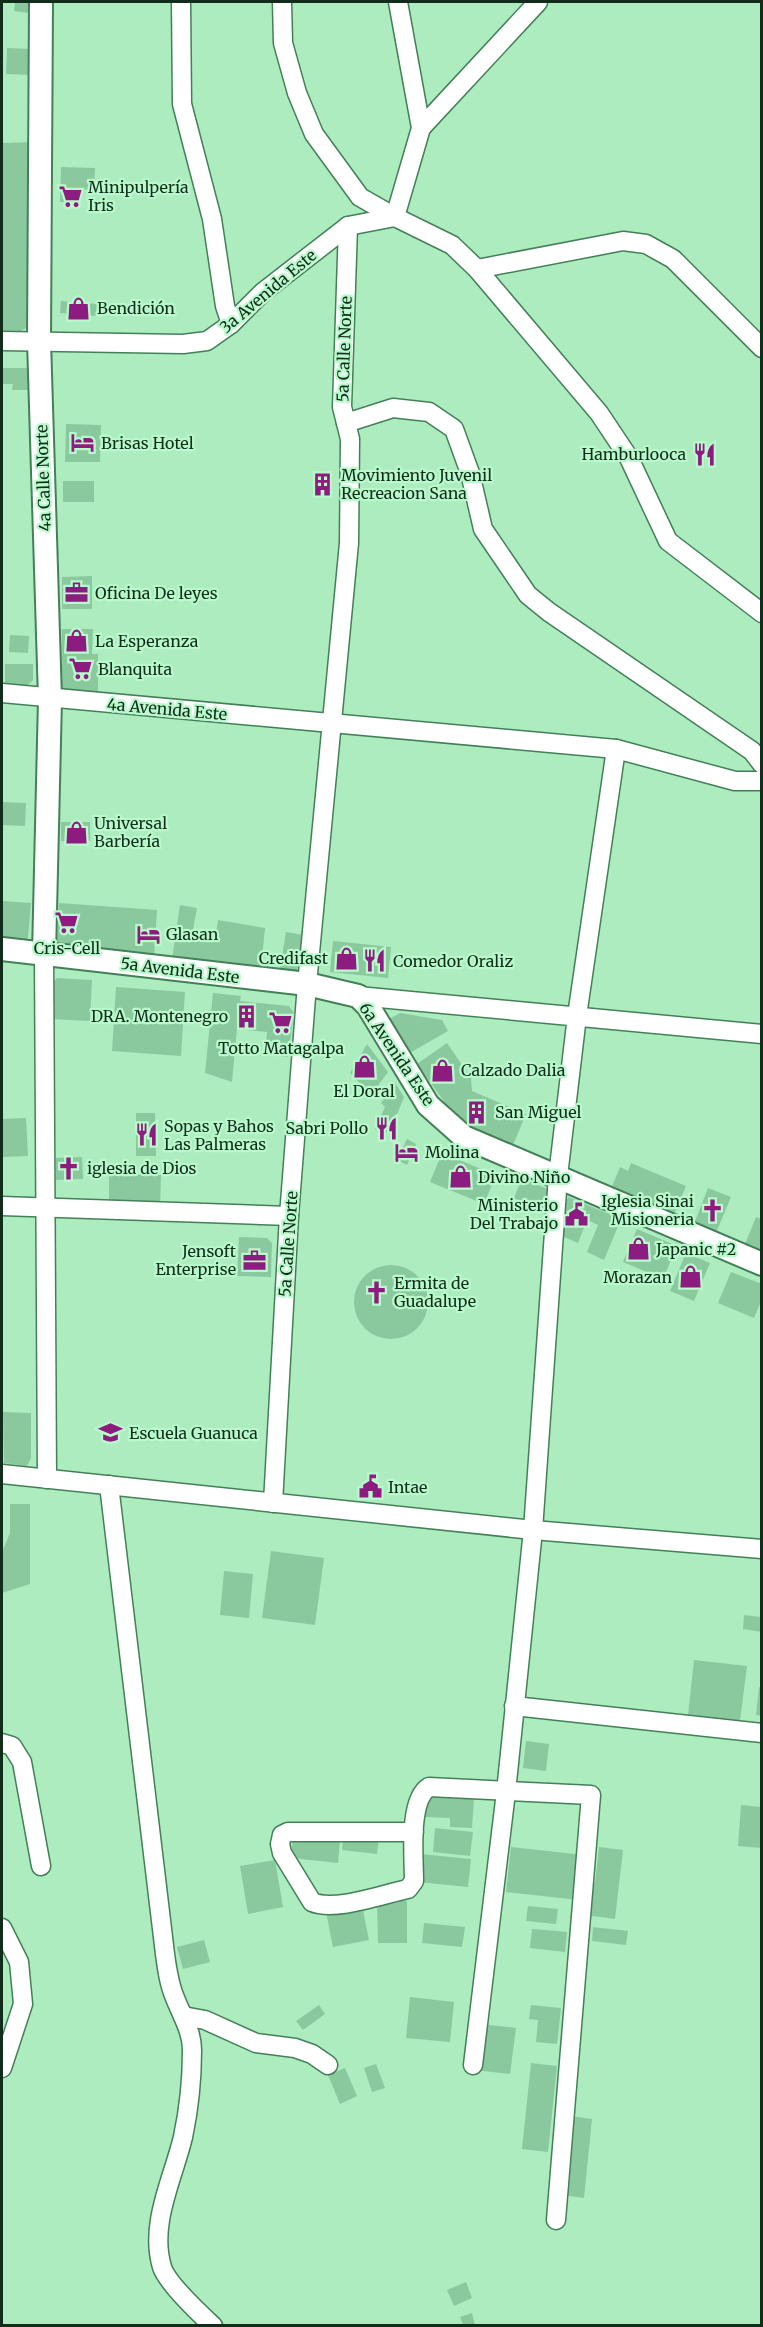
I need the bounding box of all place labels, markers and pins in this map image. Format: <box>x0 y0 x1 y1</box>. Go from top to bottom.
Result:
place label: Minipulpería Iris <box>88 177 189 215</box>
supermarket icon: Minipulpería Iris <box>57 183 83 209</box>
shop icon: Bendición <box>66 295 92 321</box>
place label: Bendición <box>97 298 175 318</box>
hotel icon: Brisas Hotel <box>70 430 96 456</box>
place label: Brisas Hotel <box>101 433 194 453</box>
restaurant icon: Hamburlooca <box>691 441 717 467</box>
place label: Hamburlooca <box>582 444 686 464</box>
place label: Movimiento Juvenil Recreacion Sana <box>341 465 492 503</box>
building icon: Movimiento Juvenil Recreacion Sana <box>310 471 336 497</box>
office icon: Oficina De leyes <box>64 580 90 606</box>
place label: Oficina De leyes <box>95 583 218 603</box>
shop icon: La Esperanza <box>64 628 90 654</box>
place label: La Esperanza <box>95 631 199 651</box>
supermarket icon: Blanquita <box>67 656 93 682</box>
place label: Blanquita <box>98 659 172 679</box>
place label: Universal Barbería <box>94 813 167 851</box>
shop icon: Universal Barbería <box>63 819 89 845</box>
supermarket icon: Cris-Cell <box>54 910 80 936</box>
hotel icon: Glasan <box>135 921 161 947</box>
place label: Glasan <box>166 924 219 944</box>
place label: Cris-Cell <box>34 938 100 958</box>
shop icon: Credifast <box>333 945 359 971</box>
place label: Credifast <box>259 948 329 968</box>
restaurant icon: Comedor Oraliz <box>362 948 388 974</box>
place label: Comedor Oraliz <box>393 951 513 971</box>
building icon: DRA. Montenegro <box>233 1003 259 1029</box>
place label: DRA. Montenegro <box>91 1006 228 1026</box>
supermarket icon: Totto Matagalpa <box>268 1010 294 1036</box>
place label: Totto Matagalpa <box>218 1038 345 1058</box>
shop icon: El Doral <box>351 1053 377 1079</box>
shop icon: Calzado Dalia <box>430 1057 456 1083</box>
place label: Calzado Dalia <box>461 1060 566 1080</box>
place label: El Doral <box>333 1081 395 1101</box>
building icon: San Miguel <box>464 1099 490 1125</box>
place label: San Miguel <box>495 1102 582 1122</box>
restaurant icon: Sabri Pollo <box>373 1115 399 1141</box>
place label: Sopas y Bahos Las Palmeras <box>164 1116 274 1154</box>
place label: Sabri Pollo <box>286 1118 368 1138</box>
restaurant icon: Sopas y Bahos Las Palmeras <box>133 1122 159 1148</box>
hotel icon: Molina <box>394 1139 420 1165</box>
place label: Molina <box>425 1142 480 1162</box>
church icon: iglesia de Dios <box>56 1155 82 1181</box>
place label: iglesia de Dios <box>87 1158 197 1178</box>
shop icon: Divino Niño <box>447 1164 473 1190</box>
place label: Divino Niño <box>478 1167 570 1187</box>
place label: Iglesia Sinai Misioneria <box>601 1191 694 1229</box>
place label: Ministerio Del Trabajo <box>470 1195 558 1233</box>
church icon: Iglesia Sinai Misioneria <box>699 1197 725 1223</box>
public building icon: Ministerio Del Trabajo <box>563 1201 589 1227</box>
shop icon: Japanic #2 <box>625 1236 651 1262</box>
place label: Japanic #2 <box>655 1239 736 1259</box>
place label: Jensoft Enterprise <box>156 1241 237 1279</box>
office icon: Jensoft Enterprise <box>241 1247 267 1273</box>
shop icon: Morazan <box>677 1264 703 1290</box>
place label: Morazan <box>603 1267 672 1287</box>
place label: Ermita de Guadalupe <box>394 1273 476 1311</box>
church icon: Ermita de Guadalupe <box>363 1279 389 1305</box>
school or university icon: Escuela Guanuca <box>98 1420 124 1446</box>
place label: Escuela Guanuca <box>129 1423 258 1443</box>
public building icon: Intae <box>357 1474 383 1500</box>
place label: Intae <box>388 1477 427 1497</box>

